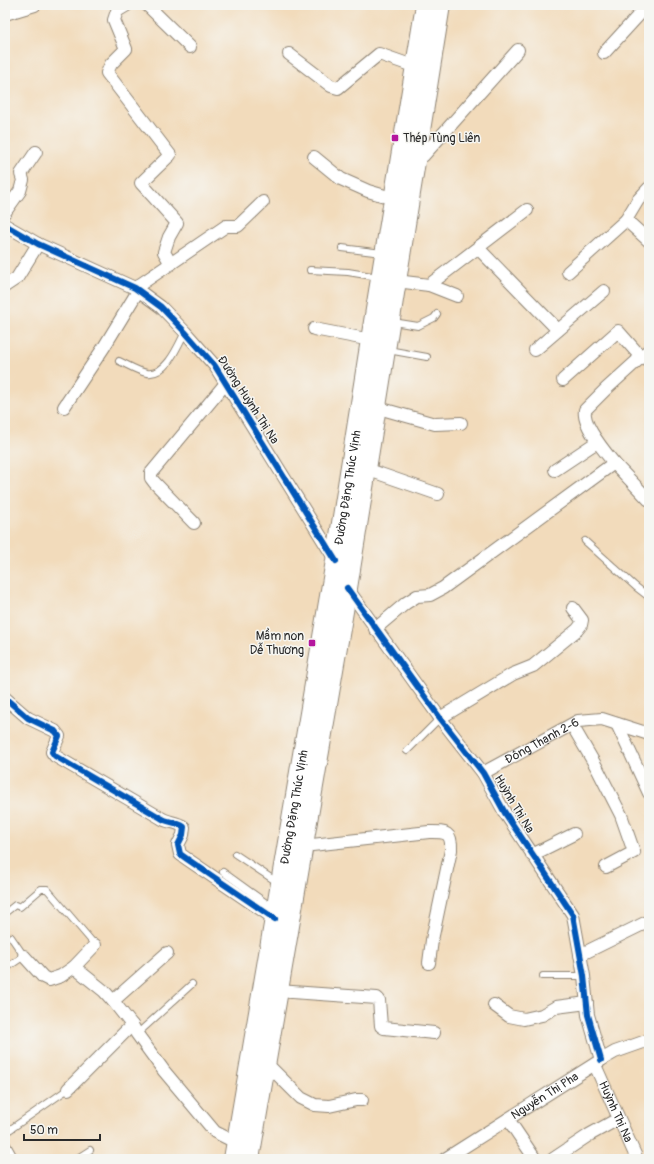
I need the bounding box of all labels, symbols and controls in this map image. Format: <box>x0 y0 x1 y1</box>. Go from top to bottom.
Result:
place label: Thép Tùng Liên <box>403 131 481 146</box>
marker: Thép Tùng Liên <box>390 133 400 143</box>
street label: Đường Huỳnh Thị Na <box>214 353 282 447</box>
street label: Đường Đặng Thúc Vịnh <box>331 429 364 546</box>
place label: Mầm non Dễ Thương <box>250 627 304 658</box>
marker: Mầm non Dễ Thương <box>307 638 317 648</box>
street label: Đông Thạnh 2-6 <box>502 714 581 767</box>
street label: Đường Đặng Thúc Vịnh <box>277 748 311 866</box>
street label: Huỳnh Thị Na <box>491 772 537 836</box>
street label: Nguyễn Thị Pha <box>508 1069 581 1123</box>
street label: Huỳnh Thị Na <box>596 1079 636 1145</box>
scale bar <box>24 1116 100 1142</box>
text: 50 m <box>30 1123 58 1138</box>

